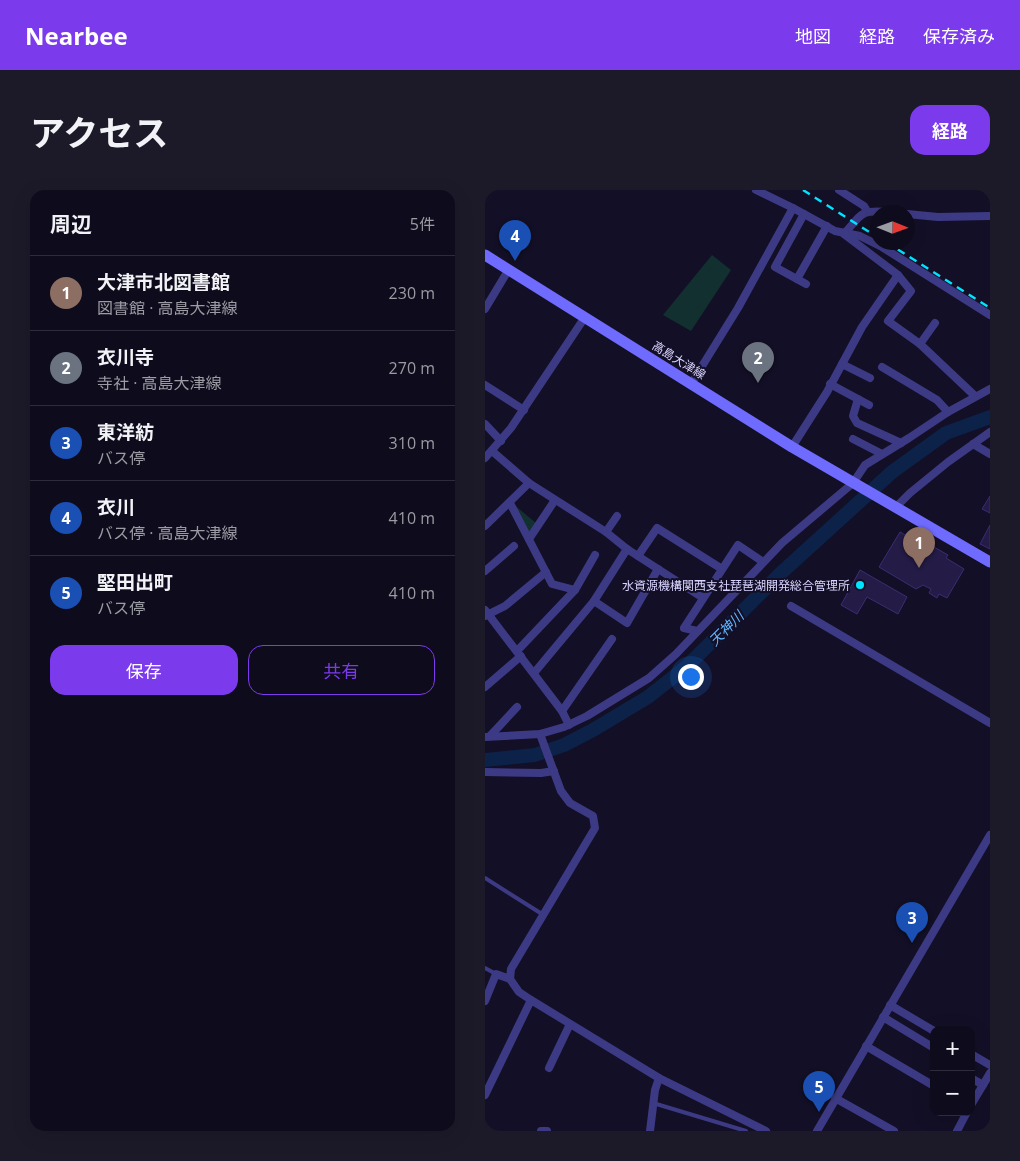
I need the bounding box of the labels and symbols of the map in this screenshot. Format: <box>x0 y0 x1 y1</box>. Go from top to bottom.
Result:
north arrow <box>870 205 915 250</box>
pin: 4 <box>499 220 531 261</box>
street label: 高島大津線 <box>649 337 709 383</box>
pin: 2 <box>742 342 774 383</box>
pin: 1 <box>903 527 935 568</box>
place label: 水資源機構関西支社琵琶湖開発総合管理所 <box>622 577 850 594</box>
marker: 水資源機構関西支社琵琶湖開発総合管理所 <box>854 579 866 591</box>
water label: 天神川 <box>704 605 749 650</box>
your location <box>678 664 704 690</box>
pin: 3 <box>896 902 928 943</box>
pin: 5 <box>803 1071 835 1112</box>

